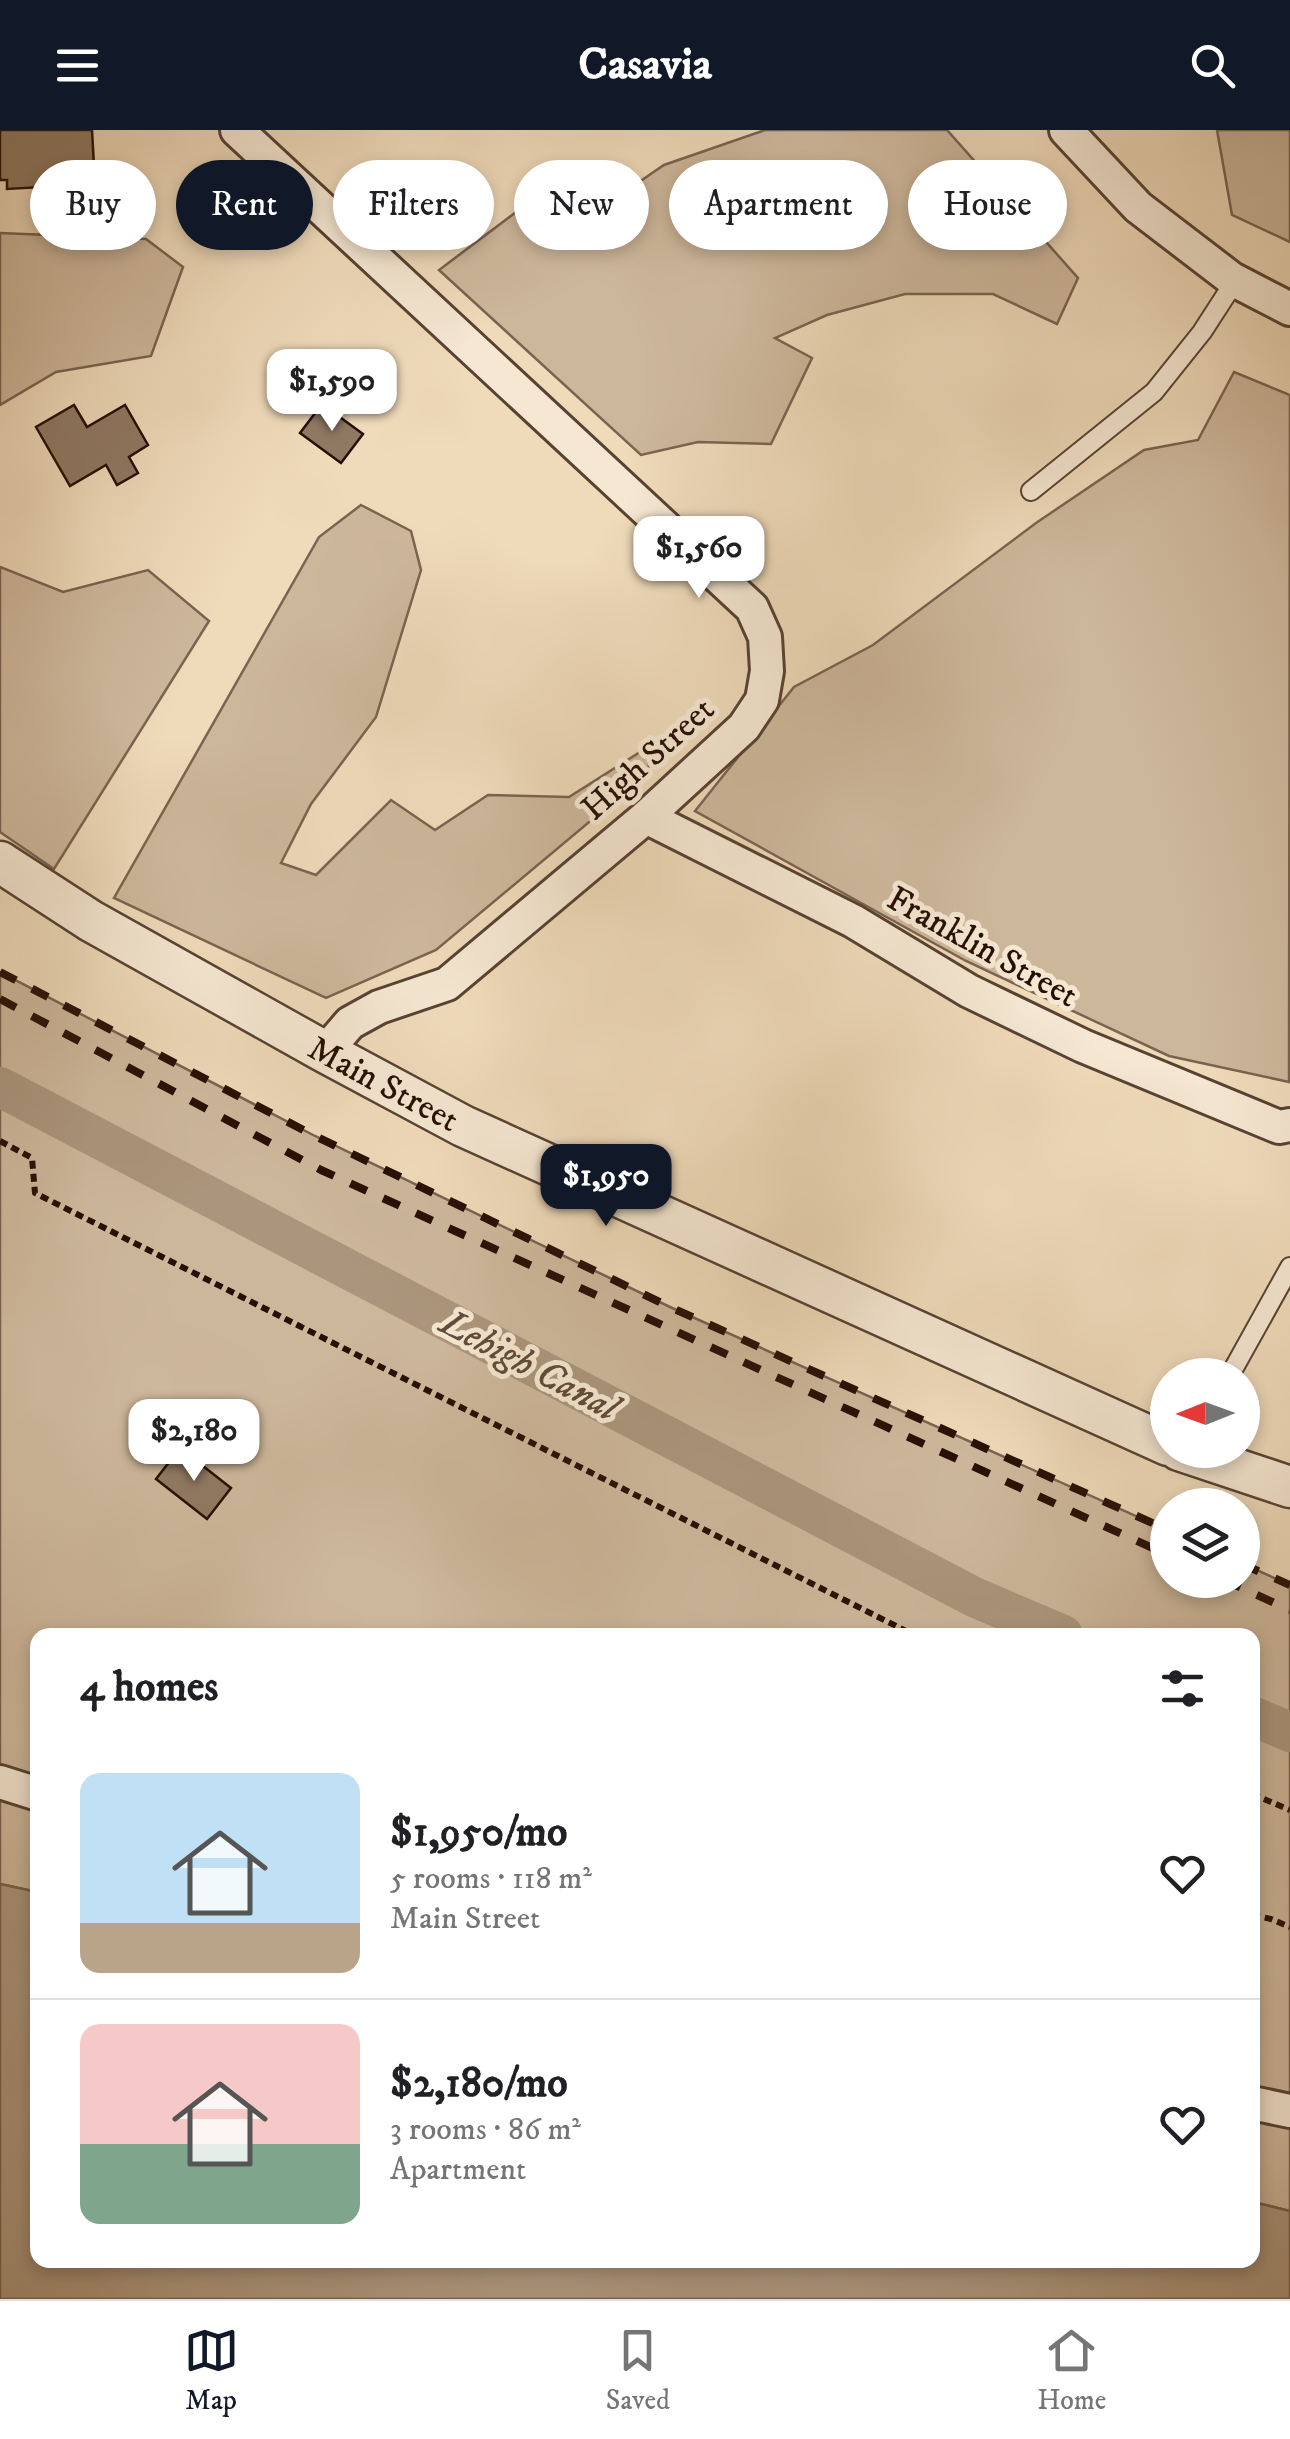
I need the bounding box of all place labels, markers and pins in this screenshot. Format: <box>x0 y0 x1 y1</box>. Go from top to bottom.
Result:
pin: $1,590 <box>251 349 413 434</box>
pin: $1,560 <box>618 516 780 601</box>
pin: $1,950 <box>525 1144 687 1229</box>
pin: $2,180 <box>113 1399 275 1484</box>

